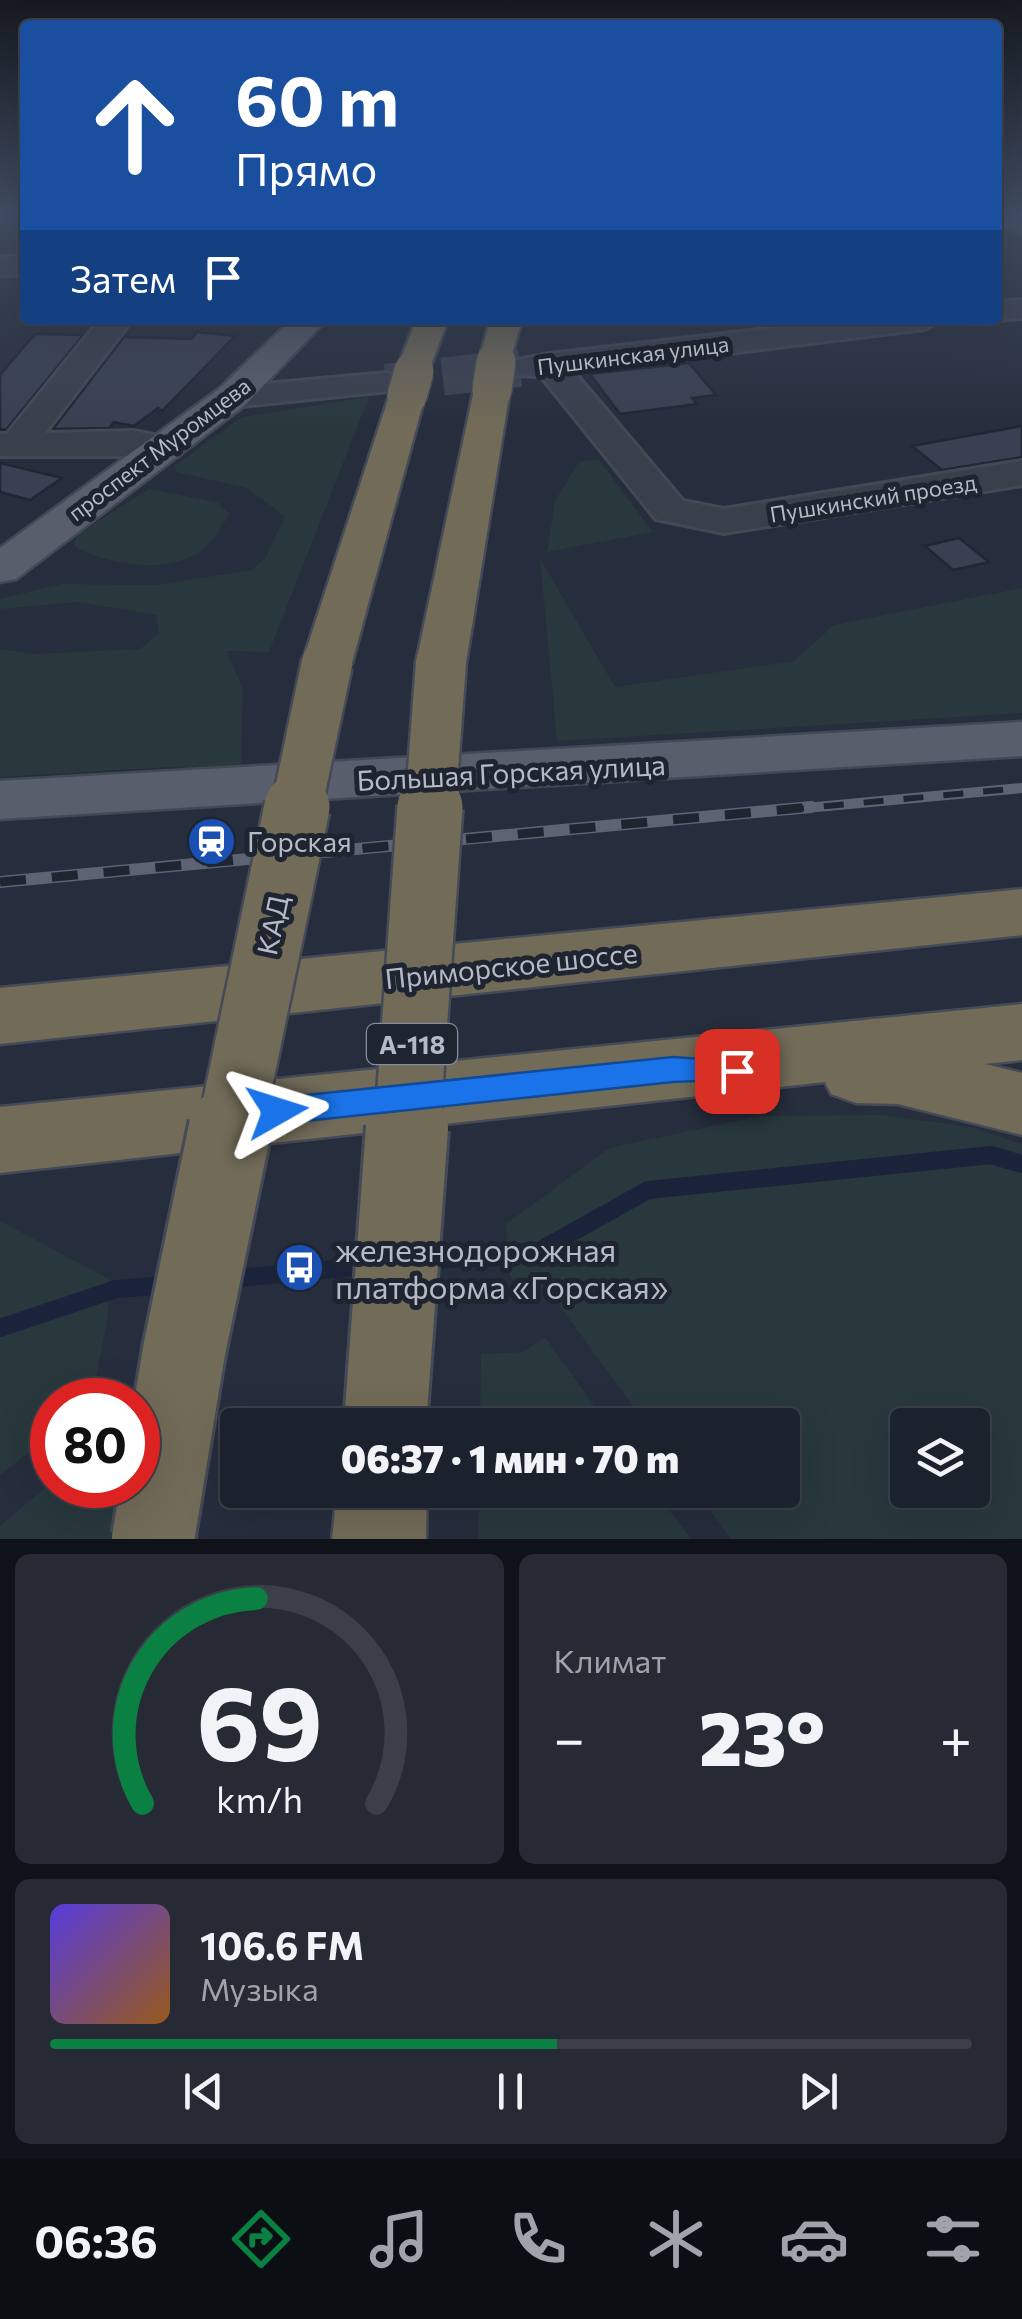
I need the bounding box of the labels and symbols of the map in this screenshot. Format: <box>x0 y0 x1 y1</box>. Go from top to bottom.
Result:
street label: Пушкинская улица <box>536 330 730 380</box>
street label: проспект Муромцева <box>63 372 255 526</box>
street label: Пушкинский проезд <box>768 468 978 528</box>
street label: Большая Горская улица <box>356 747 666 797</box>
station icon: Горская <box>186 815 238 867</box>
place label: Горская <box>247 824 352 858</box>
street label: КАД <box>249 892 295 958</box>
street label: Приморское шоссе <box>383 935 639 995</box>
road number: А-118 <box>367 1024 457 1064</box>
pin <box>695 1029 780 1114</box>
position arrow <box>225 1059 329 1163</box>
place label: железнодорожная платформа «Горская» <box>335 1229 668 1306</box>
bus stop icon: железнодорожная платформа «Горская» <box>274 1241 326 1293</box>
speed limit sign: 80 <box>30 1378 160 1508</box>

